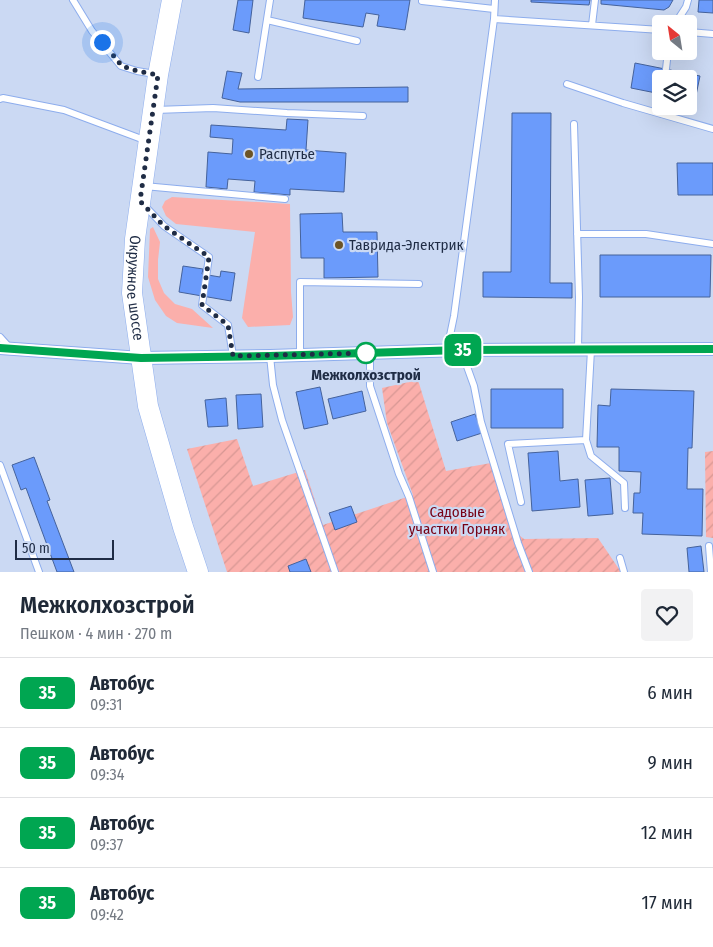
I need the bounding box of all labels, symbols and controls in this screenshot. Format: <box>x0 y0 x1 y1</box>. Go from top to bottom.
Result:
north arrow <box>652 15 698 60</box>
map controls <box>652 15 697 115</box>
your location <box>90 30 115 55</box>
button: layers <box>652 70 697 115</box>
place label: Распутье <box>259 145 315 163</box>
marker: Распутье <box>243 148 255 160</box>
street label: Окружное шоссе <box>123 235 148 342</box>
place label: Таврида-Электрик <box>349 236 464 254</box>
marker: Таврида-Электрик <box>333 239 345 251</box>
line badge: 35 <box>440 334 486 366</box>
text: 35 <box>454 339 472 361</box>
marker: Межколхозстрой <box>355 342 377 364</box>
place label: Межколхозстрой <box>311 366 421 384</box>
park label: Садовые участки Горняк <box>409 503 505 538</box>
scale bar <box>15 537 114 560</box>
text: 50 m <box>22 540 50 557</box>
button: heart <box>641 589 693 641</box>
text: Межколхозстрой <box>20 591 195 619</box>
text: Пешком · 4 мин · 270 m <box>20 624 172 643</box>
text: Автобус <box>90 672 154 695</box>
text: 6 мин <box>647 681 693 704</box>
text: 35 <box>39 682 56 704</box>
text: 09:31 <box>90 695 123 714</box>
text: Автобус <box>90 742 154 765</box>
text: 9 мин <box>647 751 693 774</box>
text: 35 <box>39 752 56 774</box>
text: 09:34 <box>90 765 124 784</box>
text: Автобус <box>90 812 154 835</box>
text: 12 мин <box>641 821 693 844</box>
text: 35 <box>39 822 56 844</box>
text: 09:37 <box>90 835 123 854</box>
text: Автобус <box>90 882 154 905</box>
text: 17 мин <box>642 891 693 914</box>
text: 35 <box>39 892 56 914</box>
text: 09:42 <box>90 905 124 924</box>

